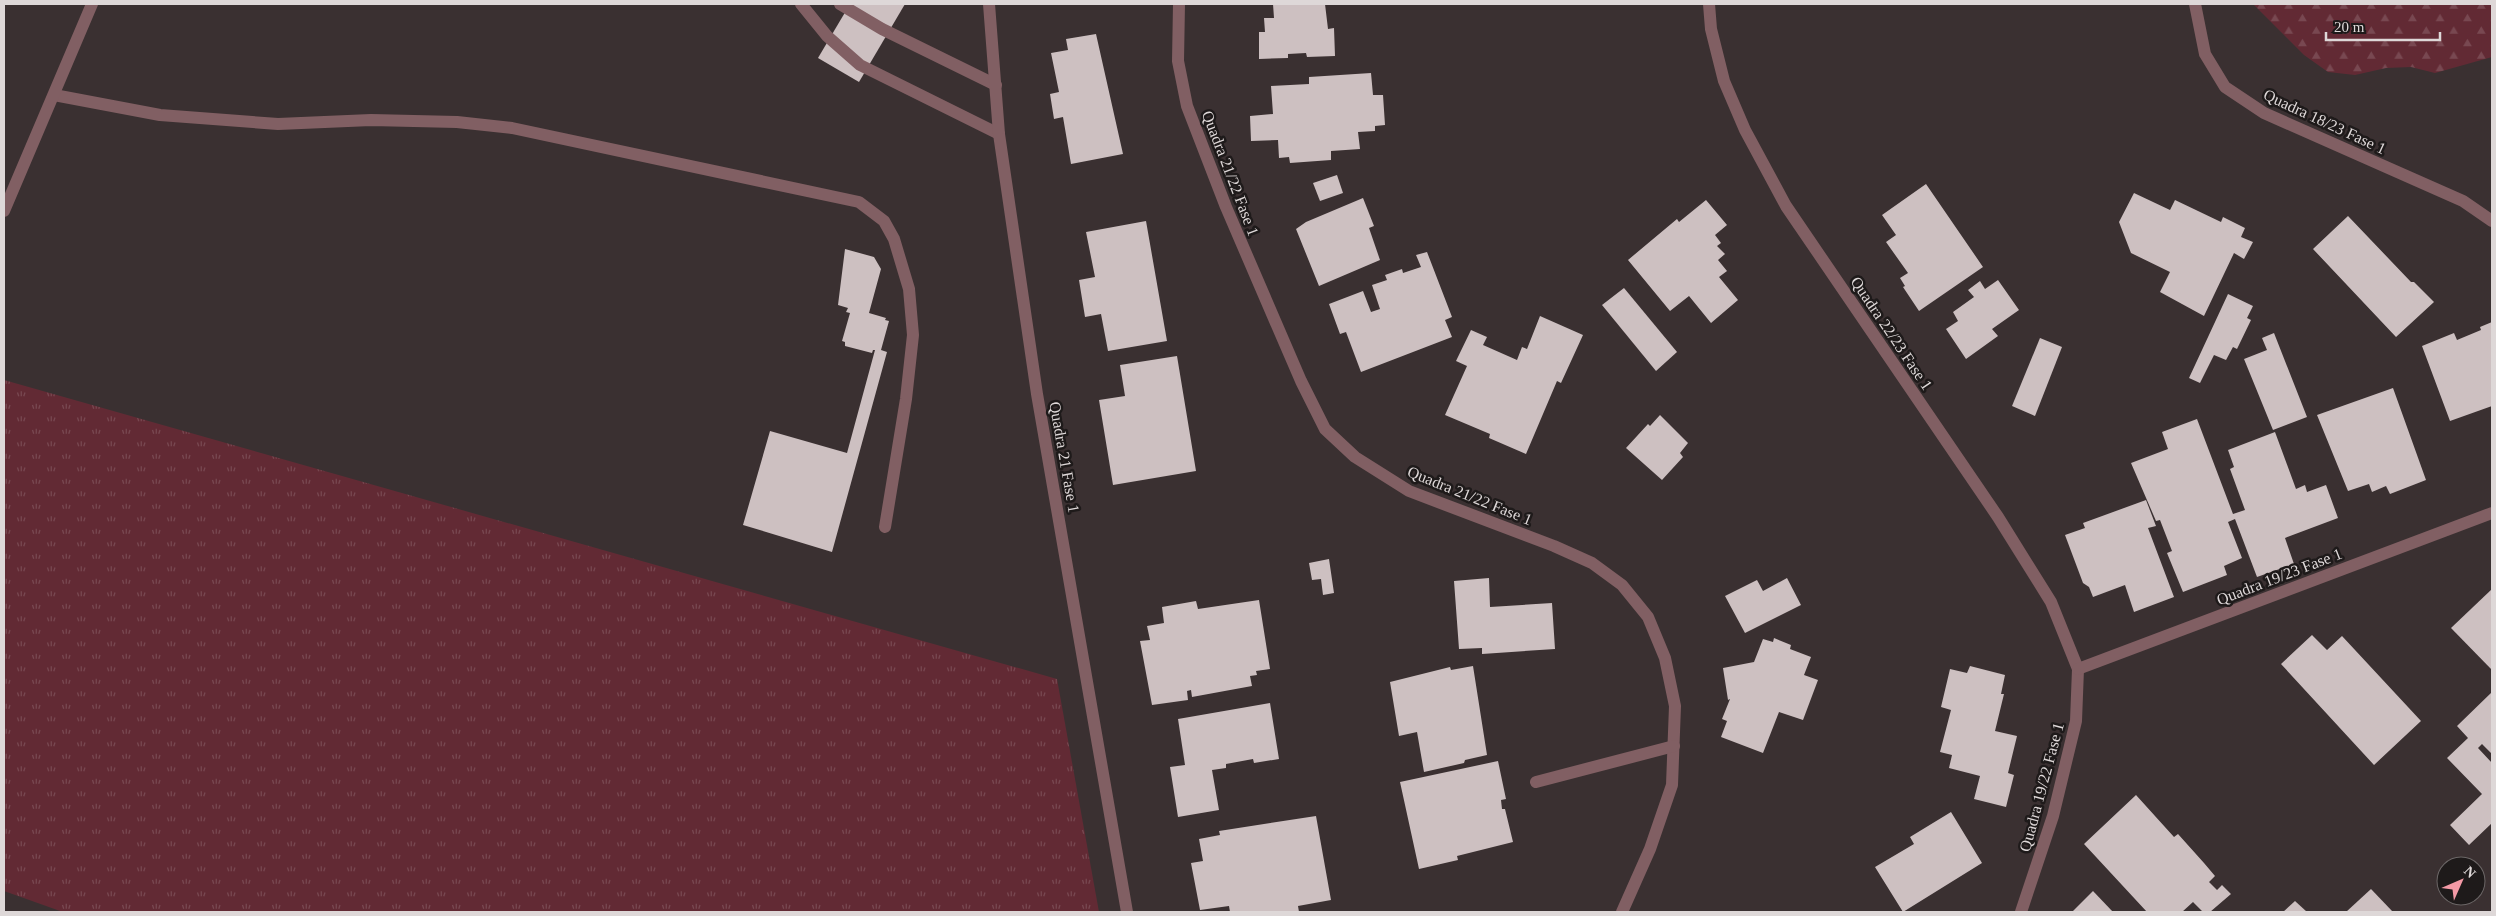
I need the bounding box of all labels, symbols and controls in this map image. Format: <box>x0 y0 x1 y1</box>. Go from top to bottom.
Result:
scale bar <box>2326 10 2440 42</box>
text: 20 m <box>2334 19 2365 35</box>
street label: Quadra 18/23 Fase 1 <box>2261 86 2389 157</box>
street label: Quadra 21/22 Fase 1 <box>1199 108 1262 238</box>
street label: Quadra 22/23 Fase 1 <box>1847 273 1936 393</box>
street label: Quadra 21 Fase 1 <box>1046 400 1083 514</box>
street label: Quadra 21/22 Fase 1 <box>1405 463 1535 528</box>
street label: Quadra 19/23 Fase 1 <box>2214 545 2344 608</box>
street label: Quadra 19/22 Fase 1 <box>2016 721 2067 853</box>
north arrow <box>2436 856 2486 906</box>
text: N <box>2461 863 2479 881</box>

